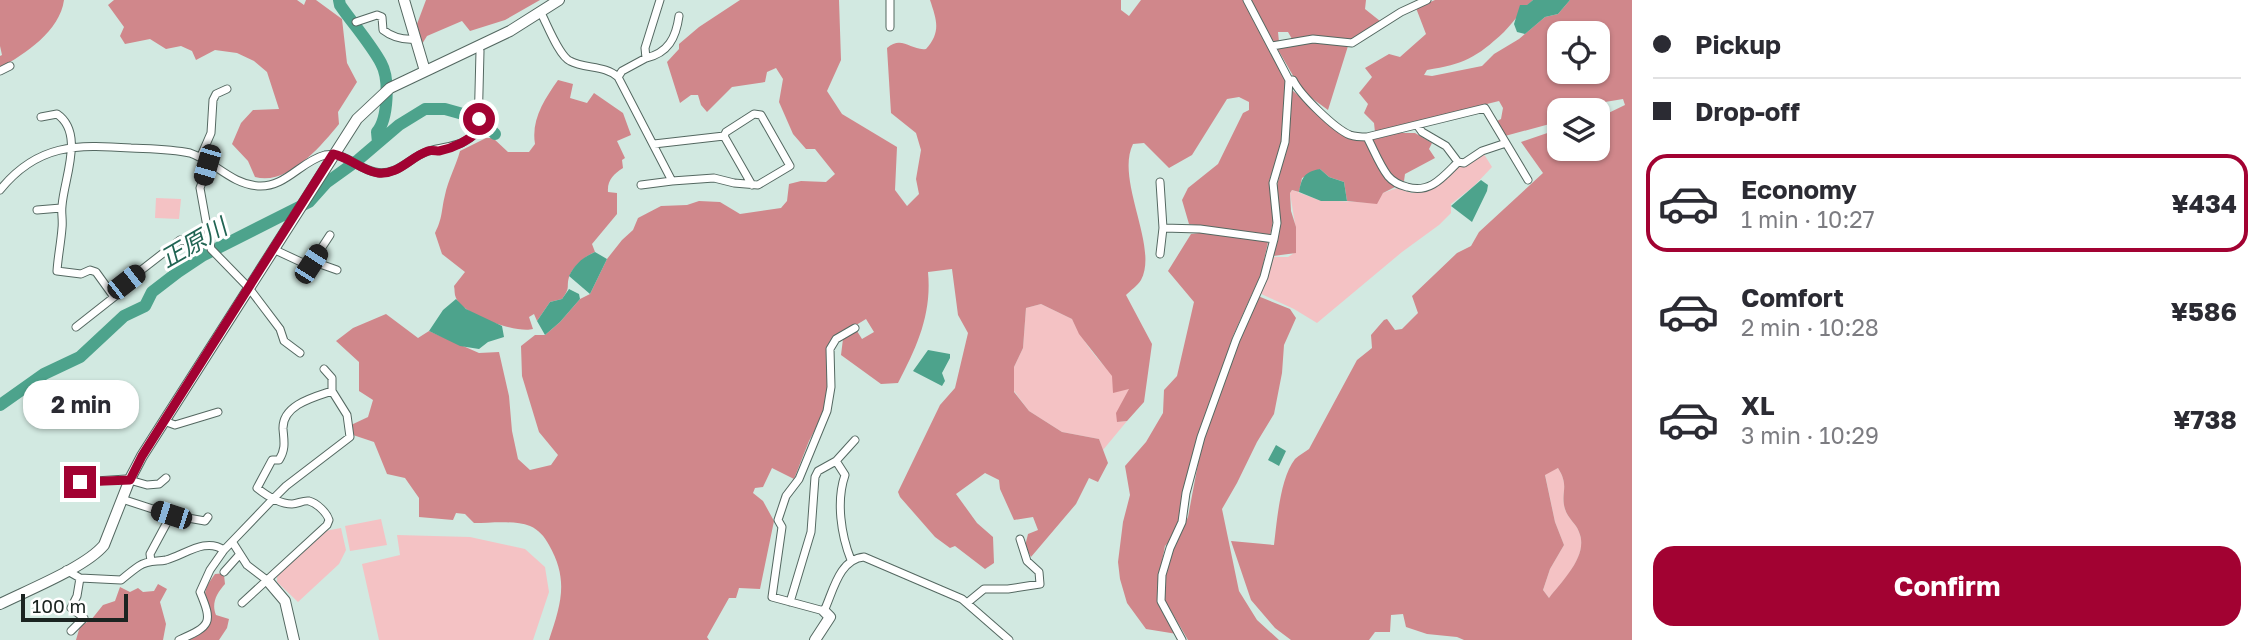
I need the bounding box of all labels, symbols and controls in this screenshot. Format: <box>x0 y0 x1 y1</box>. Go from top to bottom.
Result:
map controls <box>1547 21 1610 161</box>
button: locate <box>1547 21 1610 84</box>
text: Pickup <box>1695 29 1781 60</box>
text: Drop-off <box>1695 96 1800 127</box>
button: layers <box>1547 98 1610 161</box>
route start <box>463 103 495 135</box>
car <box>192 142 223 188</box>
icon: car <box>1657 172 1720 235</box>
text: Economy <box>1741 174 1857 205</box>
text: ¥434 <box>2171 188 2237 219</box>
text: 1 min · 10:27 <box>1741 205 1875 233</box>
water label: 正原川 <box>155 210 234 273</box>
car <box>291 241 332 287</box>
car <box>103 261 150 303</box>
icon: car <box>1657 280 1720 343</box>
text: Comfort <box>1741 282 1844 313</box>
text: ¥586 <box>2171 296 2237 327</box>
text: 2 min · 10:28 <box>1741 313 1879 341</box>
callout: 2 min <box>22 380 138 430</box>
icon: car <box>1657 388 1720 451</box>
text: 2 min <box>51 390 111 418</box>
text: XL <box>1741 390 1775 421</box>
text: ¥738 <box>2173 404 2237 435</box>
text: 3 min · 10:29 <box>1741 421 1879 449</box>
route end <box>64 466 96 498</box>
car <box>148 499 195 531</box>
button: Confirm <box>1653 546 2241 626</box>
scale bar <box>21 591 128 623</box>
text: 100 m <box>32 594 86 617</box>

